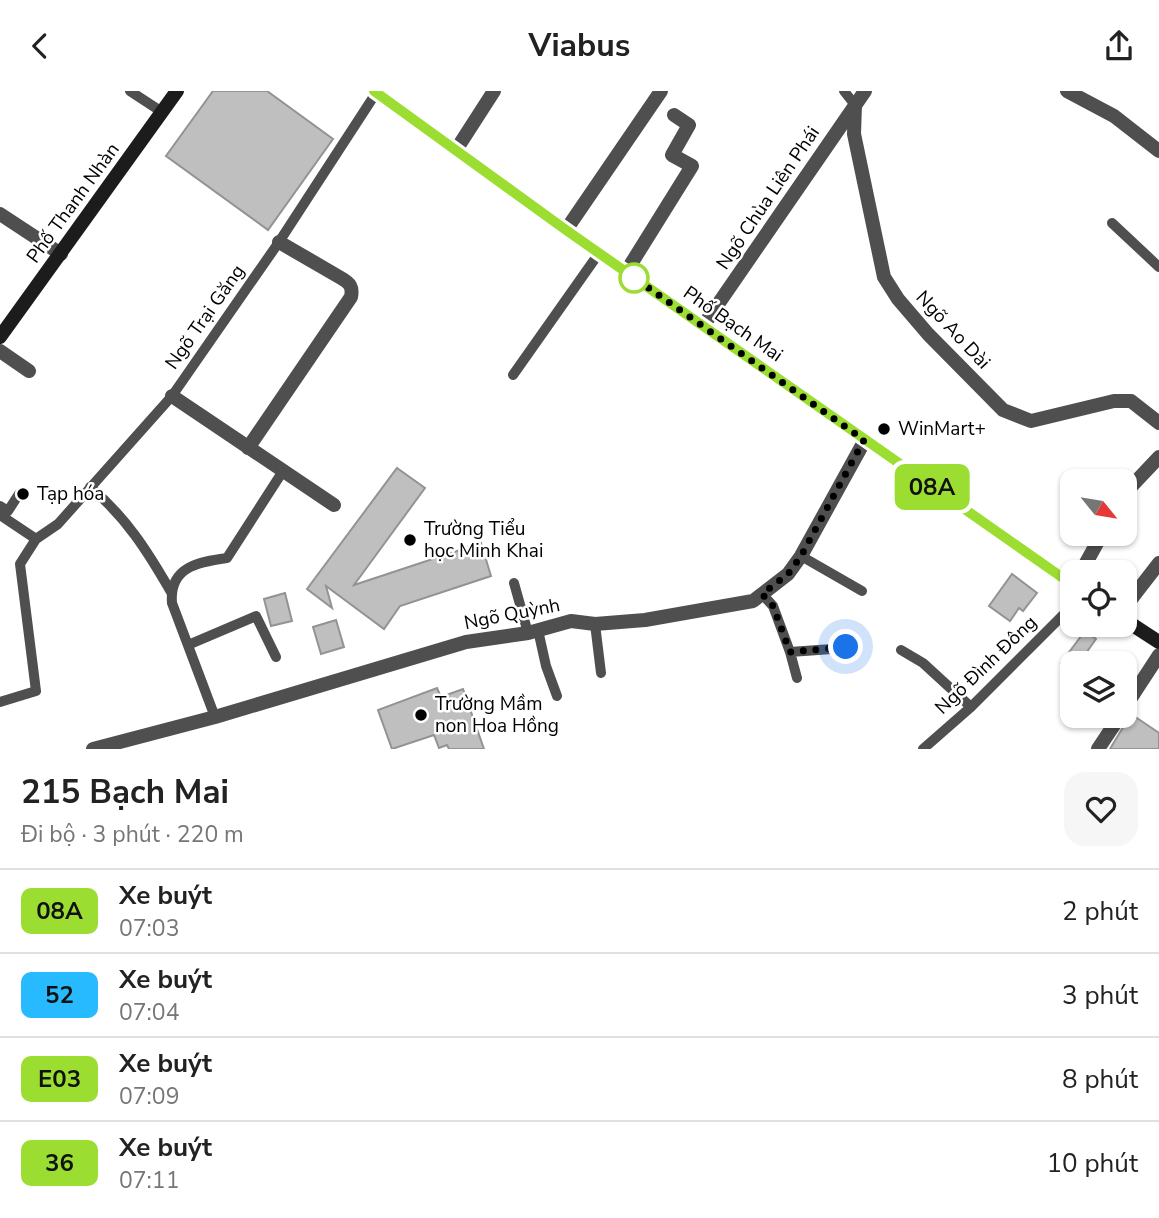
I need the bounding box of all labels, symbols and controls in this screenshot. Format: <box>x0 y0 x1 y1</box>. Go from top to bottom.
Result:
text: Viabus <box>529 24 630 67</box>
icon: back <box>21 27 59 65</box>
icon: share <box>1100 27 1138 65</box>
street label: Ngõ Chùa Liên Phái <box>710 121 826 275</box>
street label: Phố Thanh Nhàn <box>21 138 125 268</box>
street label: Ngõ Trại Găng <box>159 259 251 375</box>
unlabelled marker <box>619 263 649 293</box>
street label: Phố Bạch Mai <box>678 280 788 368</box>
street label: Ngõ Ao Dài <box>910 285 996 375</box>
place label: WinMart+ <box>898 416 986 442</box>
marker: WinMart+ <box>876 421 892 437</box>
line badge: 08A <box>892 464 972 510</box>
north arrow <box>1060 469 1138 546</box>
map controls <box>1060 469 1137 728</box>
text: 08A <box>909 471 955 503</box>
place label: Tạp hóa <box>37 481 104 507</box>
marker: Tạp hóa <box>15 486 31 502</box>
place label: Trường Tiểu học Minh Khai <box>424 516 543 564</box>
marker: Trường Tiểu học Minh Khai <box>402 532 418 548</box>
button: locate <box>1060 560 1137 637</box>
street label: Ngõ Quỳnh <box>462 592 562 636</box>
street label: Ngõ Đình Đông <box>929 610 1043 720</box>
your location <box>828 629 863 664</box>
button: layers <box>1060 651 1137 728</box>
place label: Trường Mầm non Hoa Hồng <box>435 691 559 739</box>
marker: Trường Mầm non Hoa Hồng <box>413 707 429 723</box>
text: 215 Bạch Mai <box>21 770 229 815</box>
button: heart <box>1064 772 1138 846</box>
text: Đi bộ · 3 phút · 220 m <box>21 819 244 850</box>
text: Xe buýt <box>119 878 212 913</box>
text: 2 phút <box>1062 894 1138 929</box>
text: 08A <box>36 895 83 927</box>
text: 07:03 <box>119 913 179 944</box>
text: Xe buýt <box>119 962 212 997</box>
text: 3 phút <box>1062 978 1138 1013</box>
text: 52 <box>45 979 74 1011</box>
text: 07:04 <box>119 997 179 1028</box>
text: Xe buýt <box>119 1046 212 1081</box>
text: 8 phút <box>1062 1062 1138 1097</box>
text: E03 <box>38 1063 81 1095</box>
text: 07:09 <box>119 1081 179 1112</box>
text: Xe buýt <box>119 1130 212 1165</box>
text: 10 phút <box>1047 1146 1138 1181</box>
text: 36 <box>45 1147 74 1179</box>
text: 07:11 <box>119 1165 179 1196</box>

